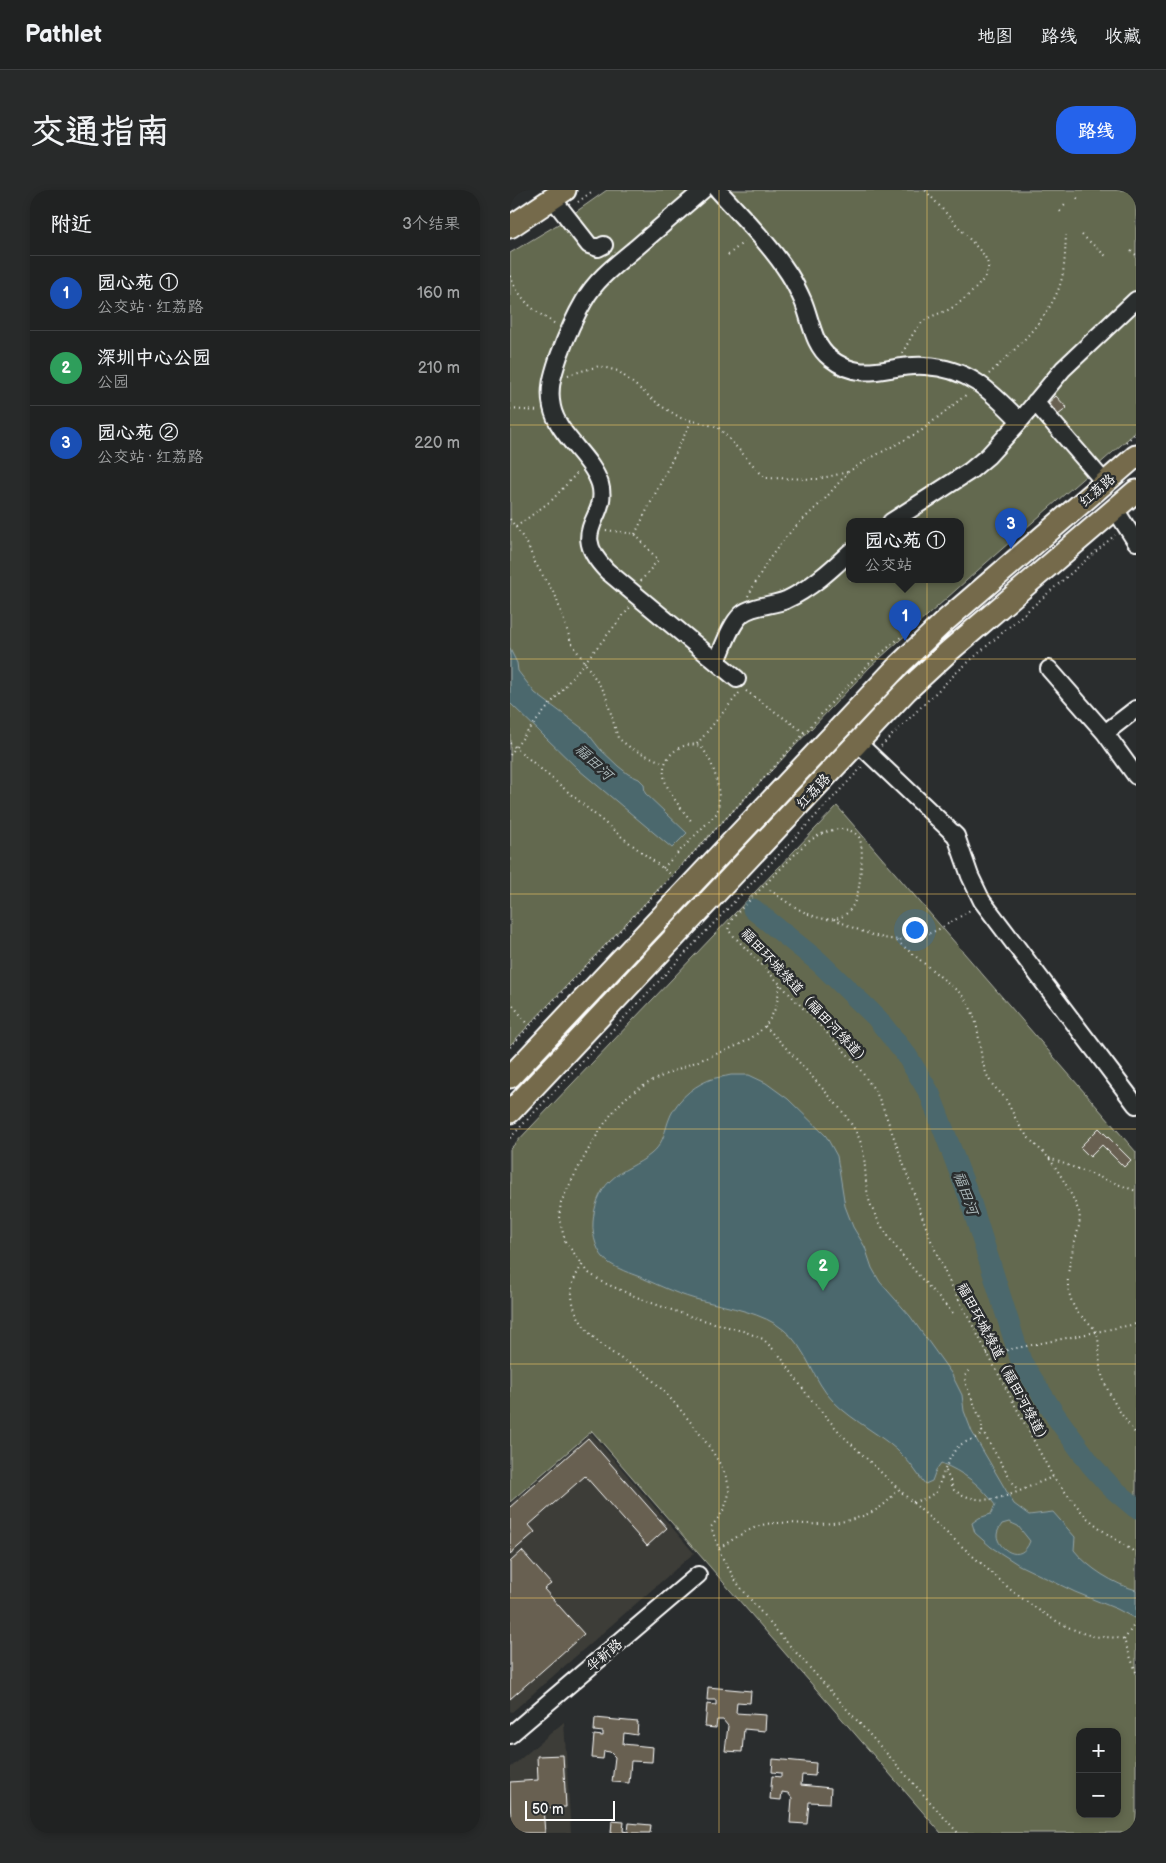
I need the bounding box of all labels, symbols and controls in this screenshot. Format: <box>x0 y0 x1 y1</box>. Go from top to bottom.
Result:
text: Pathlet <box>25 20 102 49</box>
text: 地图 <box>977 26 1013 47</box>
text: 路线 <box>1041 26 1077 47</box>
text: 收藏 <box>1105 26 1141 47</box>
button: 路线 <box>1056 106 1136 154</box>
text: 交通指南 <box>30 111 170 154</box>
text: 附近 <box>50 212 92 237</box>
text: 3个结果 <box>402 215 460 234</box>
text: 园心苑 ① <box>97 272 178 295</box>
text: 1 <box>63 284 69 303</box>
text: 160 m <box>417 284 460 303</box>
text: 公交站 · 红荔路 <box>97 298 203 317</box>
text: 深圳中心公园 <box>97 347 211 370</box>
text: 2 <box>61 359 71 378</box>
text: 210 m <box>418 359 460 378</box>
text: 公园 <box>97 373 129 392</box>
text: 园心苑 ② <box>97 422 178 445</box>
text: 3 <box>61 434 71 453</box>
text: 220 m <box>414 434 460 453</box>
text: 公交站 · 红荔路 <box>97 448 203 467</box>
street label: 红荔路 <box>1076 470 1119 511</box>
pin: 3 <box>995 508 1027 549</box>
popup <box>846 518 964 583</box>
text: 园心苑 ① <box>864 530 946 553</box>
text: 公交站 <box>864 556 912 575</box>
pin: 1 <box>889 600 921 641</box>
water label: 福田河 <box>571 740 619 787</box>
street label: 红荔路 <box>793 770 834 812</box>
your location <box>902 917 928 943</box>
street label: 福田环城绿道（福田河绿道） <box>737 925 874 1070</box>
water label: 福田河 <box>949 1169 983 1220</box>
pin: 2 <box>807 1250 839 1291</box>
street label: 福田环城绿道（福田河绿道） <box>953 1280 1054 1449</box>
street label: 华新路 <box>583 1635 626 1675</box>
map controls <box>1076 1728 1121 1818</box>
button: + <box>1076 1728 1121 1773</box>
button: − <box>1076 1773 1121 1818</box>
scale bar <box>525 1798 615 1821</box>
text: 50 m <box>532 1801 564 1818</box>

